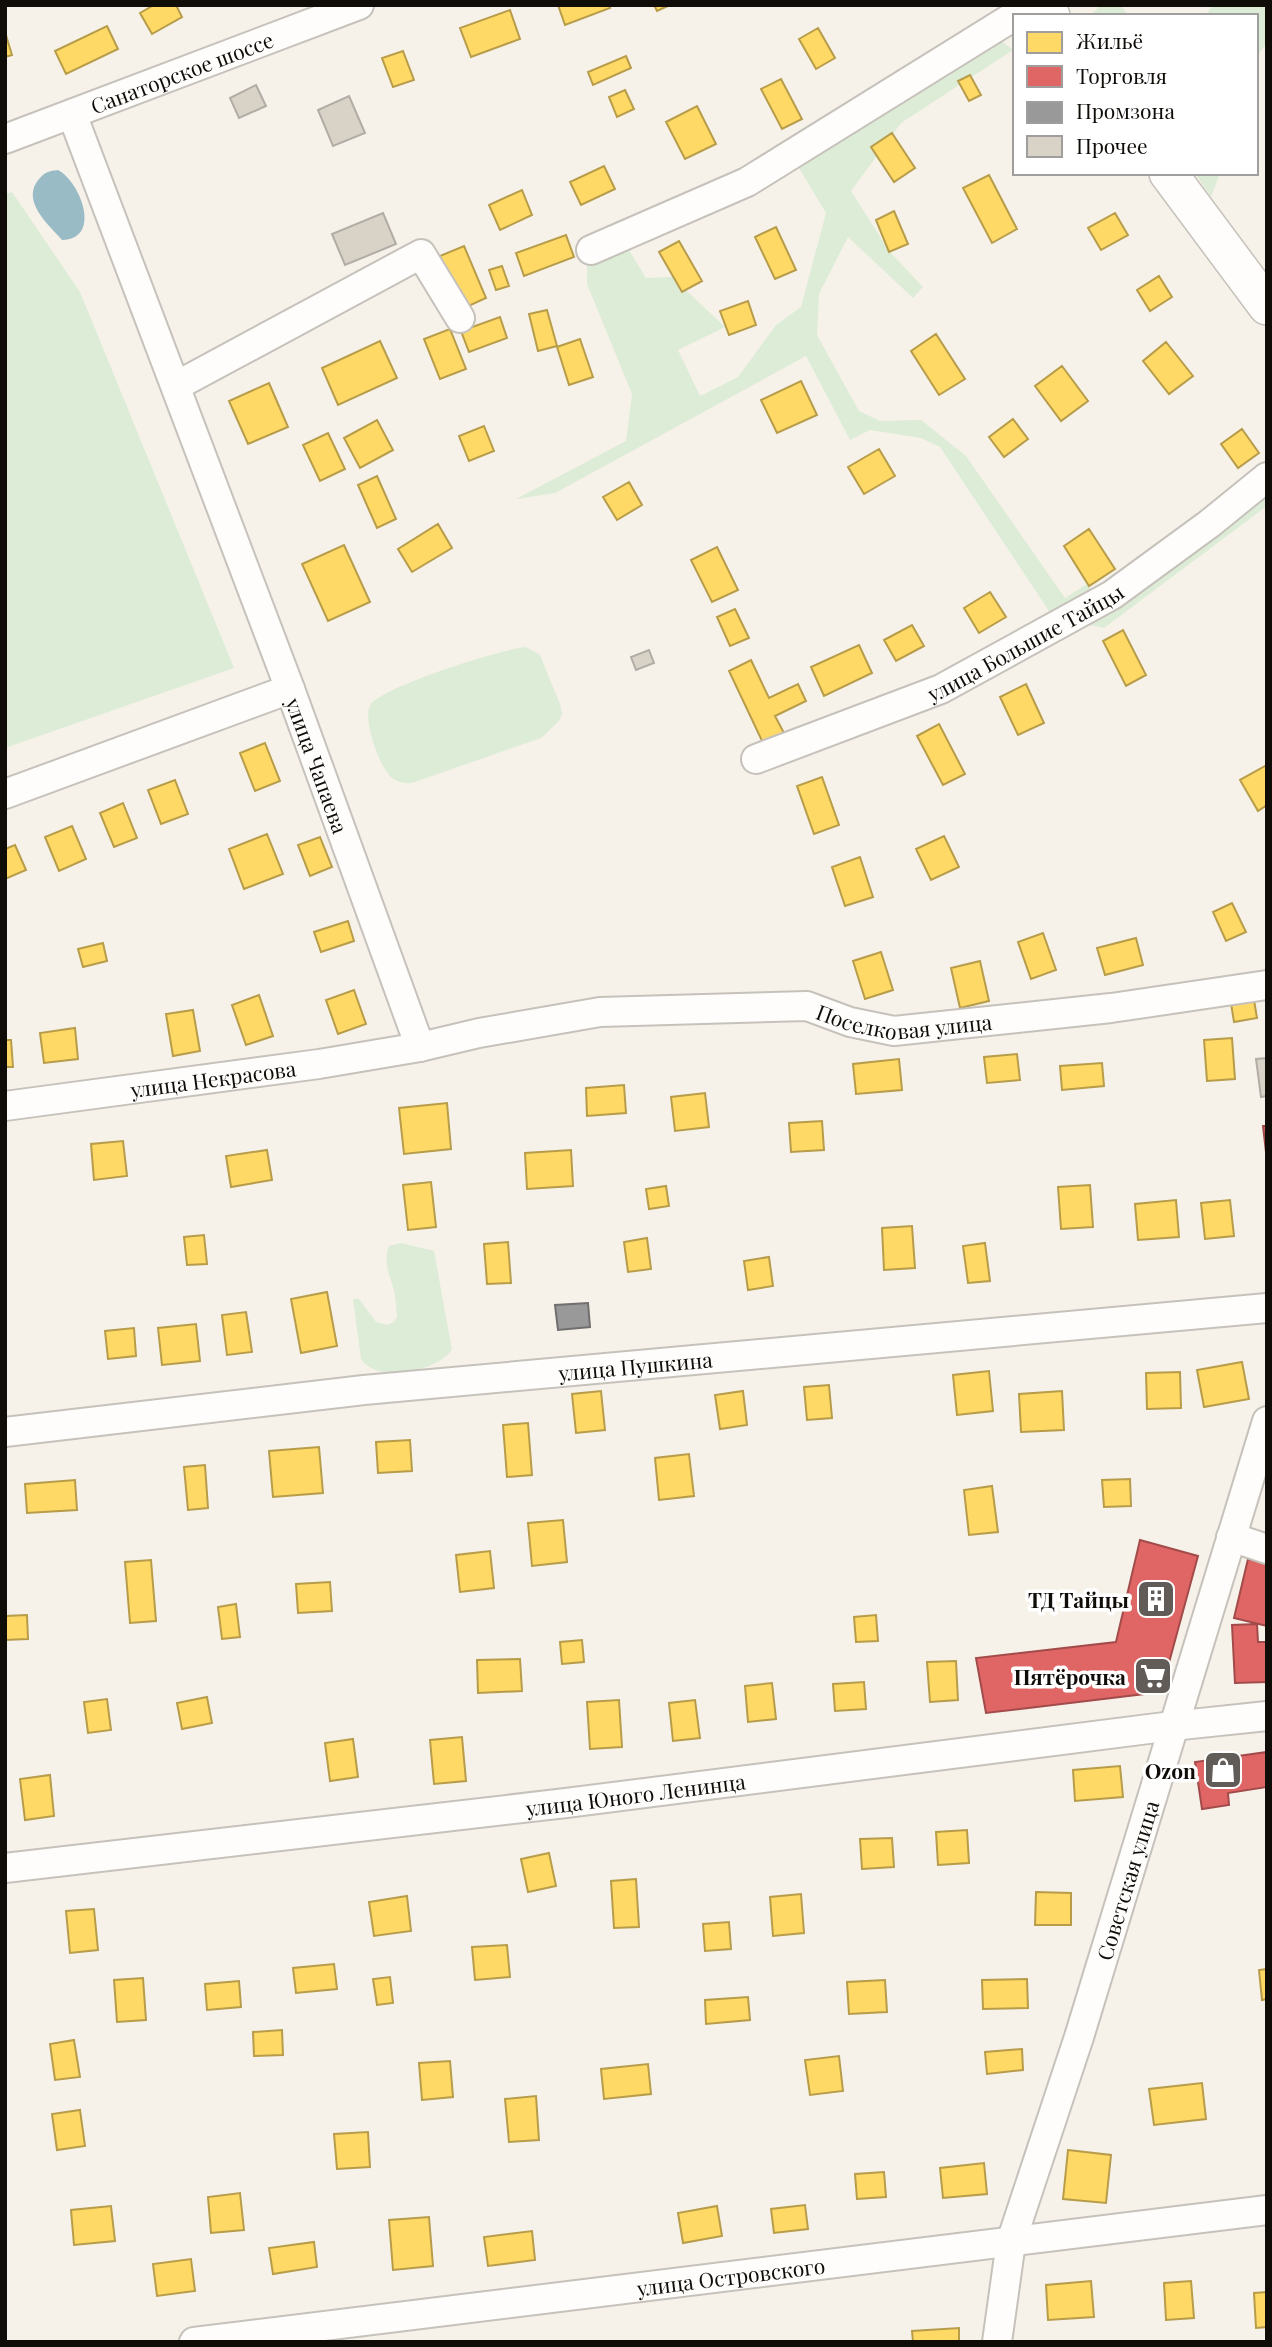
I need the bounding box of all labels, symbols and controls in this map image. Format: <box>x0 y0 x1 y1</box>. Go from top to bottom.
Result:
legend <box>1013 14 1258 175</box>
street label: Санаторское шоссе <box>86 25 277 119</box>
text: Жильё <box>1076 26 1143 54</box>
text: Торговля <box>1076 61 1167 89</box>
text: Промзона <box>1076 96 1175 124</box>
text: Прочее <box>1076 131 1148 159</box>
street label: улица Большие Тайцы <box>923 577 1129 707</box>
street label: улица Чапаева <box>280 693 355 838</box>
street label: Поселковая улица <box>813 997 994 1045</box>
street label: улица Некрасова <box>128 1053 298 1103</box>
street label: улица Пушкина <box>556 1344 714 1386</box>
building icon: ТД Тайцы <box>1135 1578 1177 1620</box>
place label: ТД Тайцы <box>1028 1585 1129 1613</box>
supermarket icon: Пятёрочка <box>1132 1655 1174 1697</box>
place label: Пятёрочка <box>1014 1662 1126 1690</box>
shop icon: Ozon <box>1202 1749 1244 1791</box>
place label: Ozon <box>1145 1756 1196 1784</box>
street label: улица Юного Ленинца <box>523 1766 748 1822</box>
street label: Советская улица <box>1089 1796 1165 1963</box>
street label: улица Островского <box>634 2250 827 2302</box>

